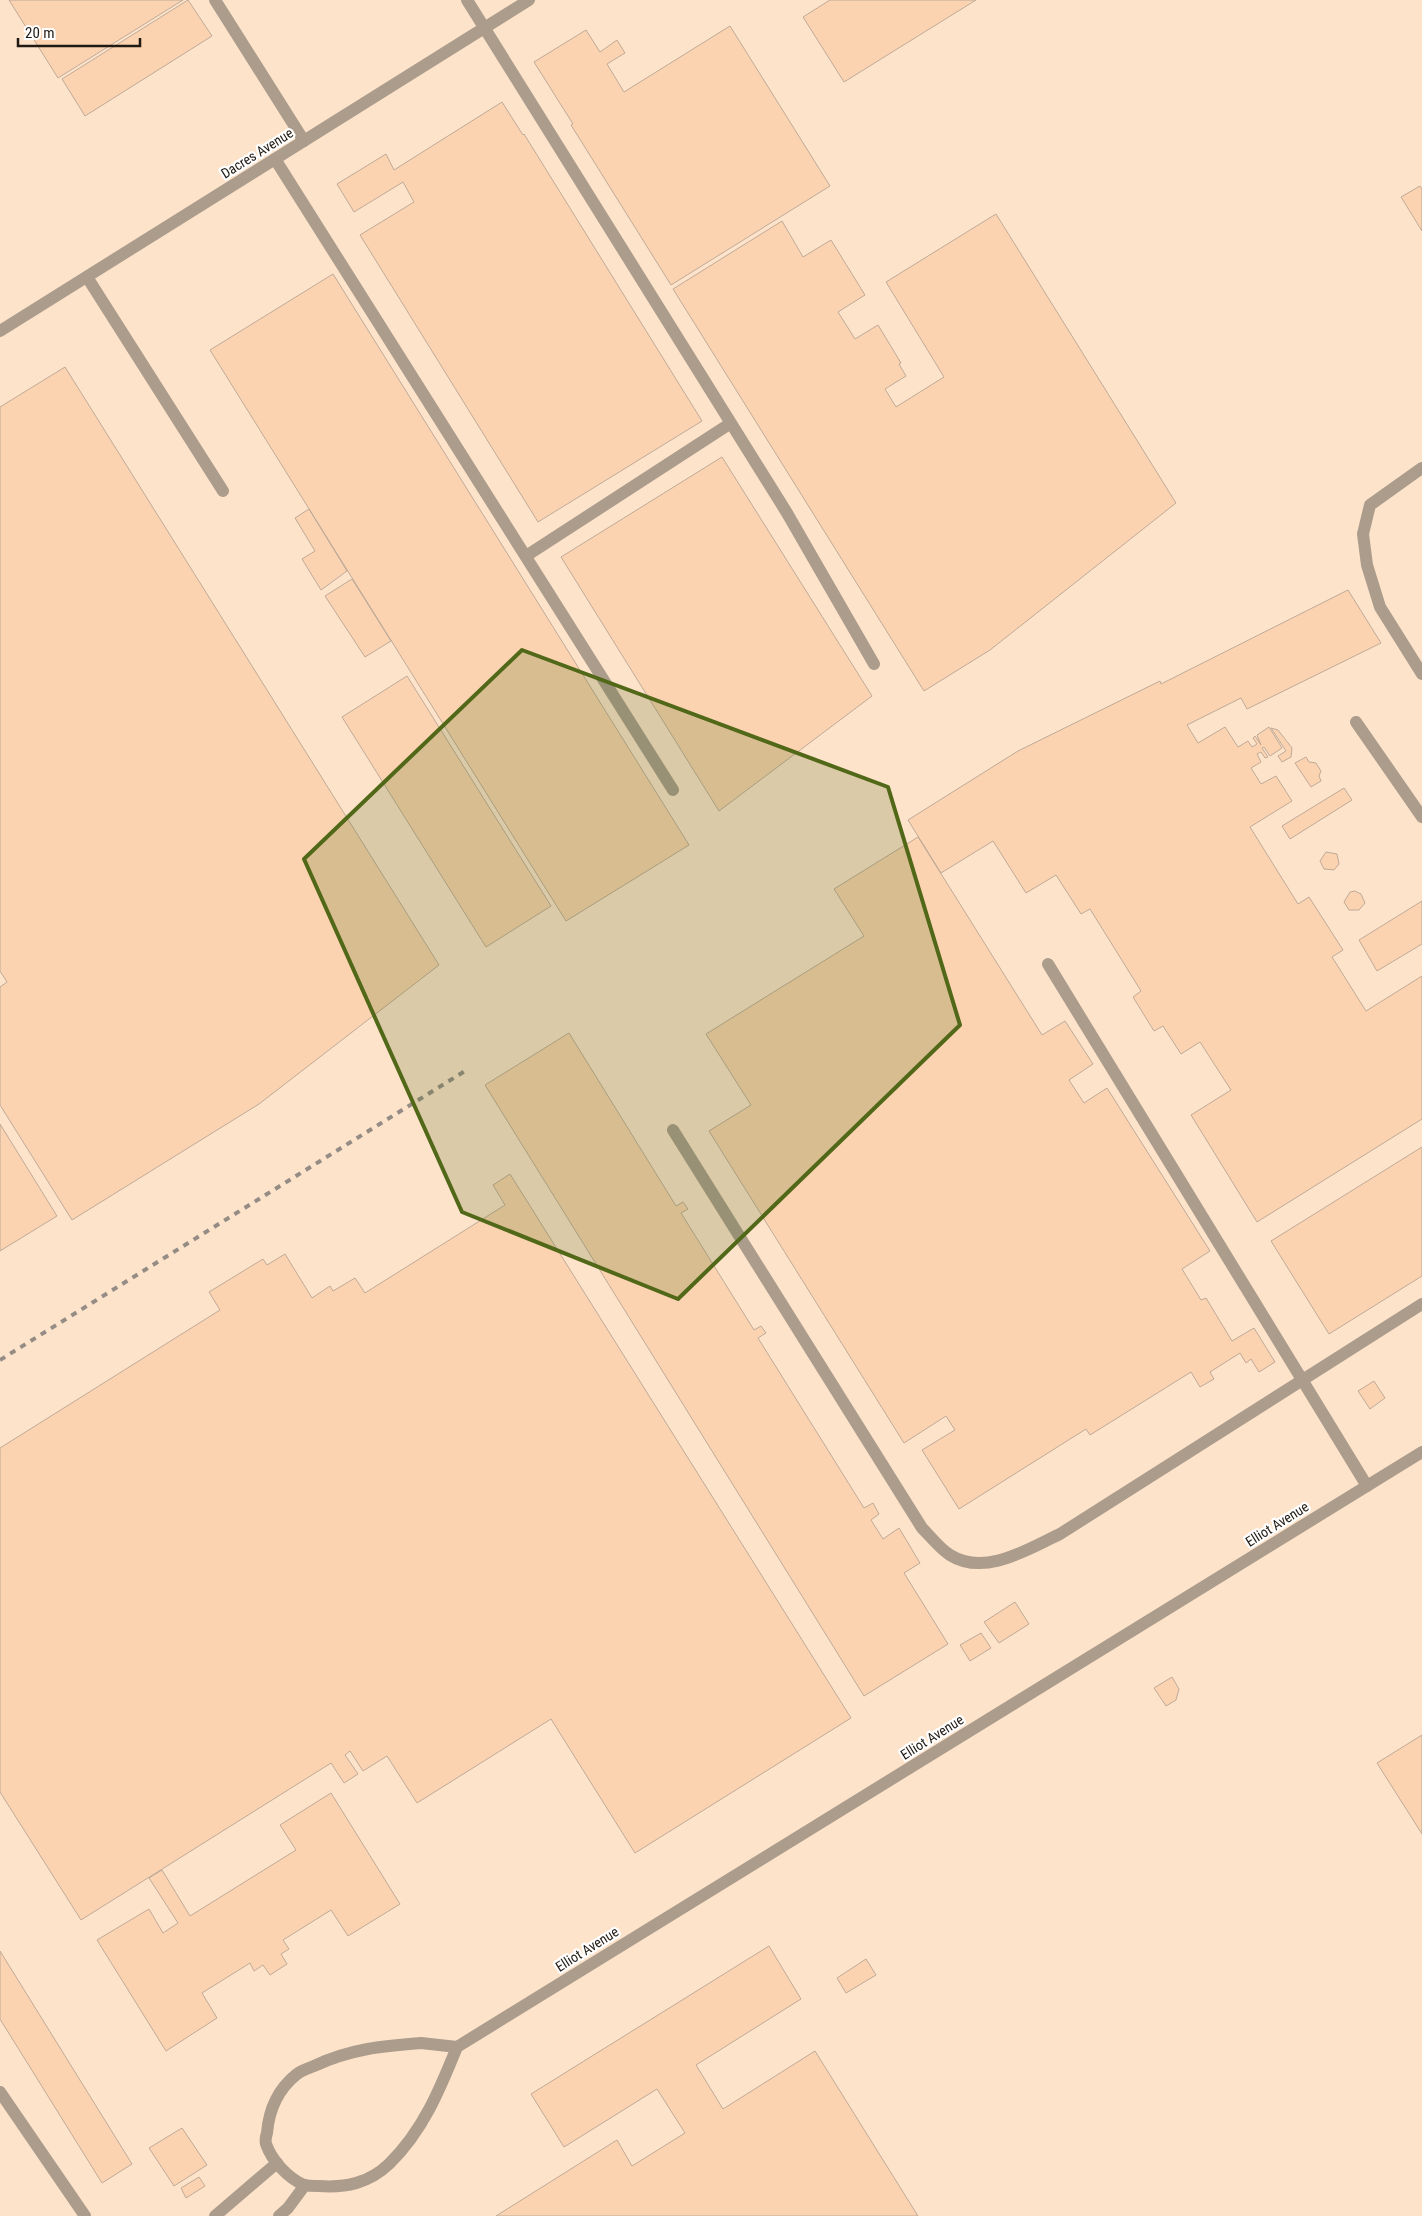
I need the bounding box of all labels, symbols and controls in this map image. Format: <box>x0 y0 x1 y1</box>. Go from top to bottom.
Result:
scale bar <box>18 15 140 47</box>
text: 20 m <box>25 24 55 42</box>
street label: Dacres Avenue <box>218 124 296 181</box>
street label: Elliot Avenue <box>1243 1498 1312 1550</box>
street label: Elliot Avenue <box>898 1711 967 1763</box>
street label: Elliot Avenue <box>553 1923 622 1975</box>

